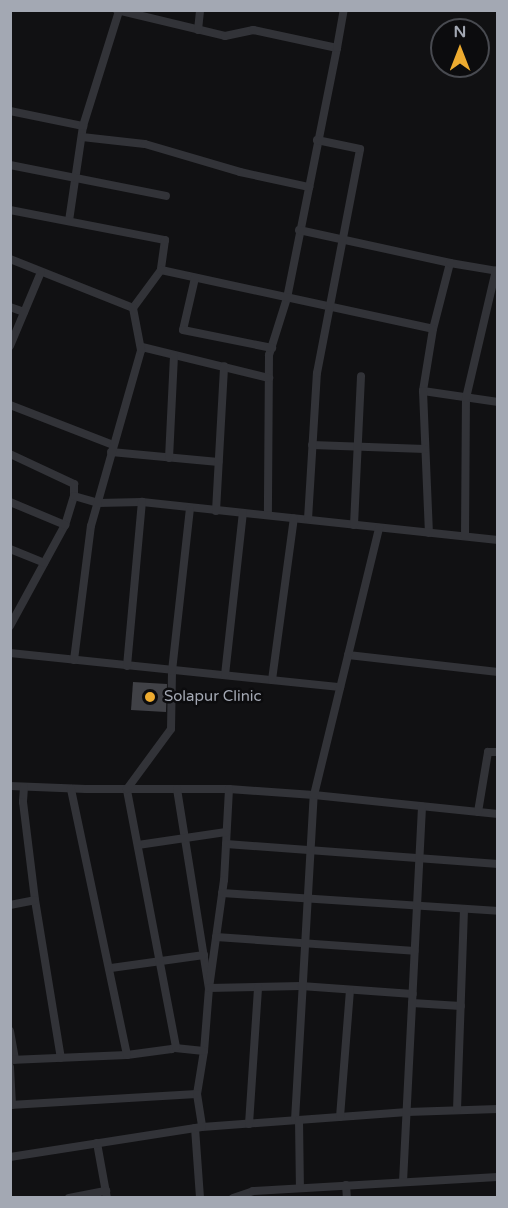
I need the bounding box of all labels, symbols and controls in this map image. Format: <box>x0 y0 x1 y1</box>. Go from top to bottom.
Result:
north arrow <box>430 18 490 78</box>
text: N <box>454 22 466 42</box>
marker: Solapur Clinic <box>141 688 159 706</box>
place label: Solapur Clinic <box>164 688 262 706</box>

